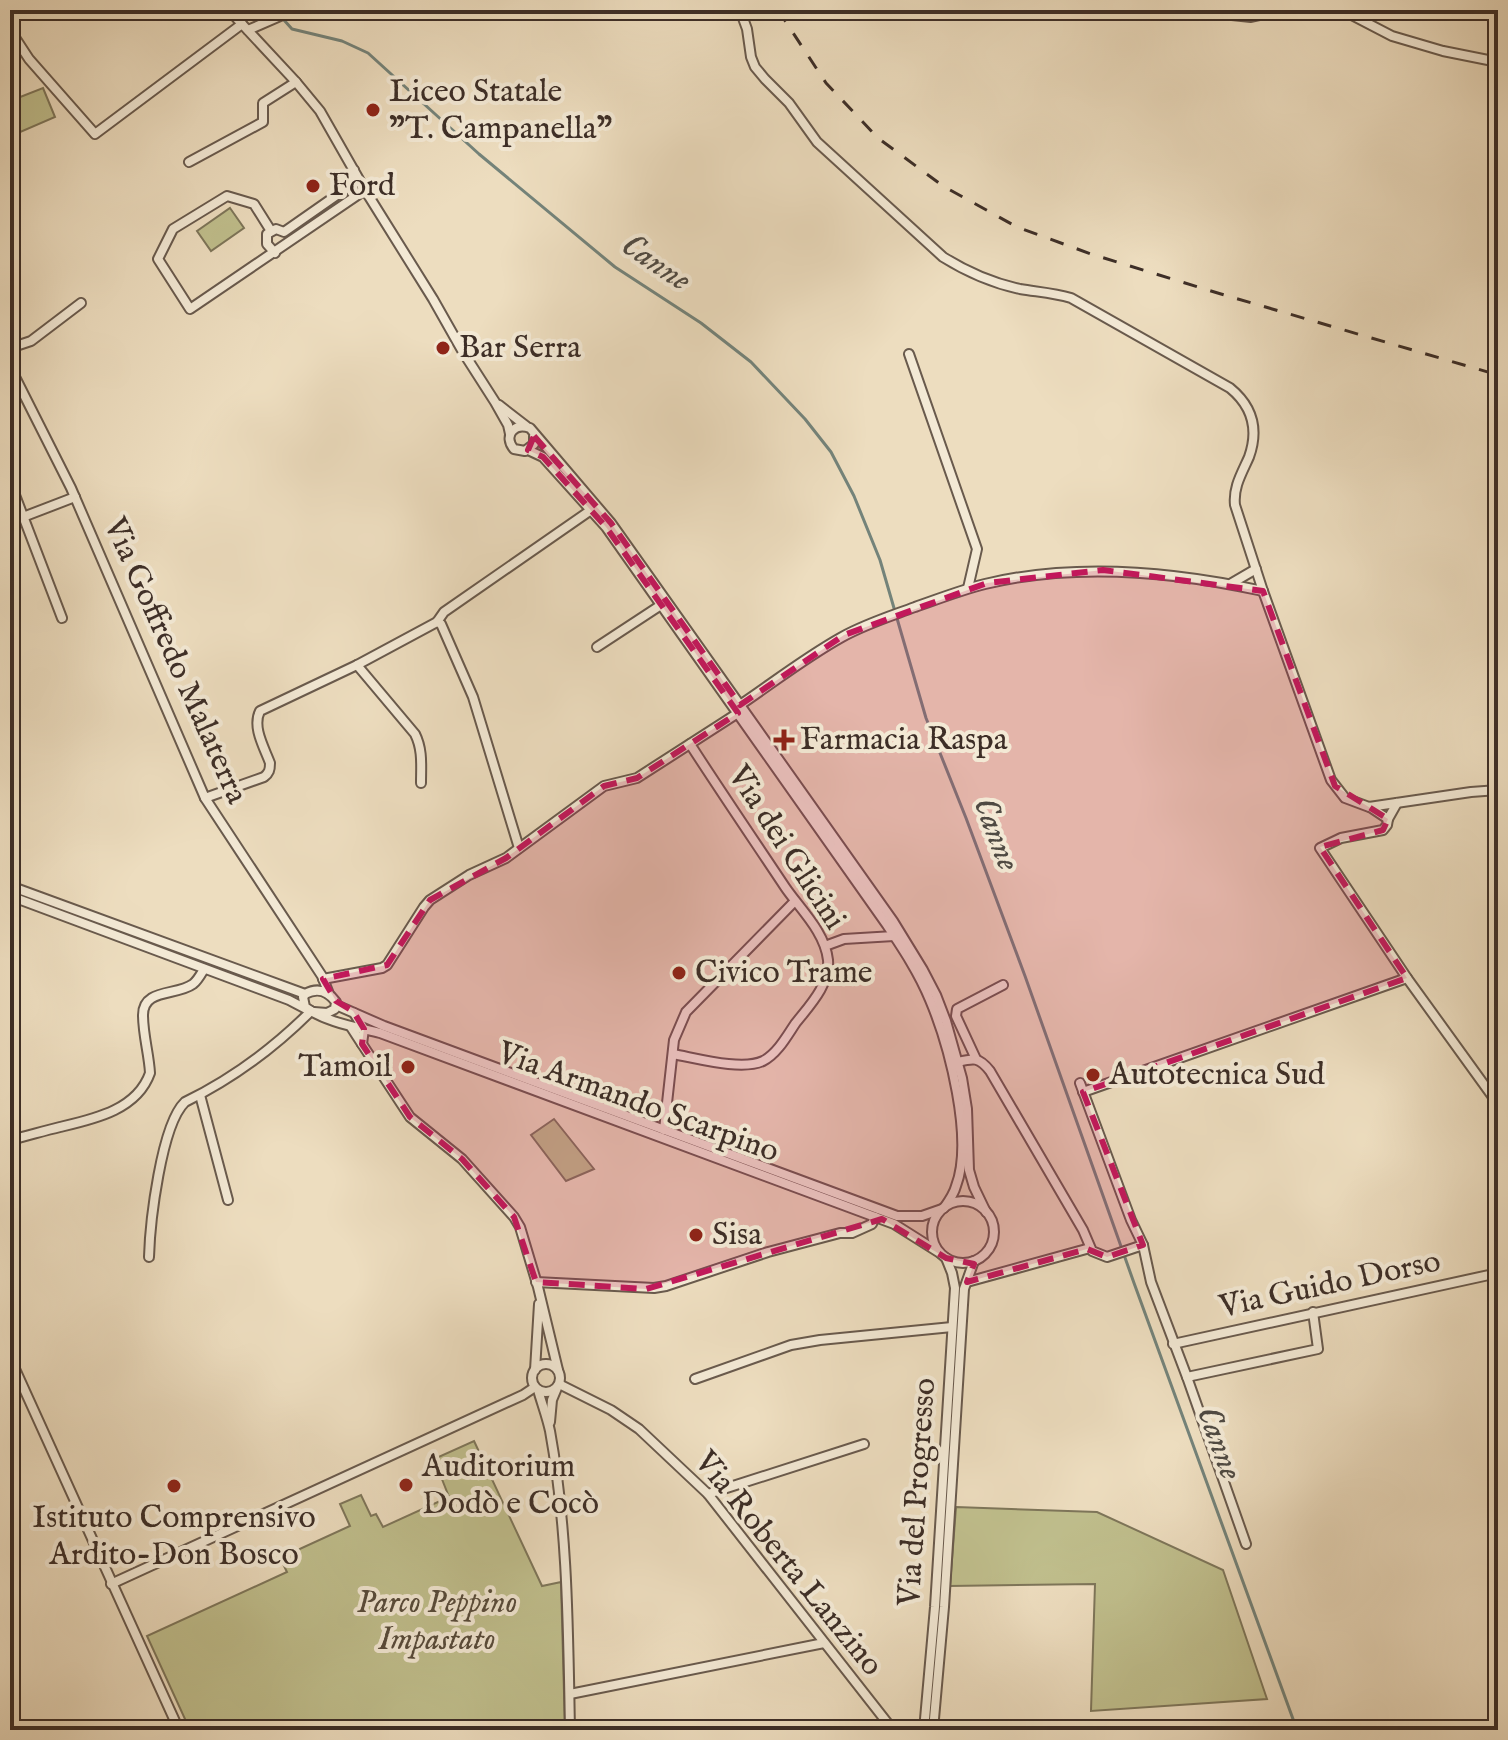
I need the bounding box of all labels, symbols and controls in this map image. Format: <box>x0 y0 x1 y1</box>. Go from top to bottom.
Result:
place label: Liceo Statale "T. Campanella" <box>389 72 612 150</box>
marker: Liceo Statale "T. Campanella" <box>364 101 382 119</box>
place label: Ford <box>329 166 396 207</box>
marker: Ford <box>304 177 322 195</box>
water label: Canne <box>613 224 700 302</box>
place label: Bar Serra <box>459 328 581 369</box>
marker: Bar Serra <box>434 339 452 357</box>
street label: Via Goffredo Malaterra <box>93 510 257 811</box>
place label: Farmacia Raspa <box>800 720 1008 761</box>
marker: Farmacia Raspa <box>775 731 793 749</box>
street label: Via dei Glicini <box>717 757 854 938</box>
water label: Canne <box>962 791 1030 877</box>
place label: Civico Trame <box>695 953 872 994</box>
marker: Civico Trame <box>670 964 688 982</box>
street label: Via Armando Scarpino <box>491 1033 784 1173</box>
place label: Tamoil <box>298 1047 392 1088</box>
place label: Autotecnica Sud <box>1108 1055 1326 1096</box>
marker: Tamoil <box>399 1058 417 1076</box>
marker: Autotecnica Sud <box>1084 1066 1102 1084</box>
place label: Sisa <box>712 1215 762 1256</box>
marker: Sisa <box>687 1226 705 1244</box>
street label: Via Guido Dorso <box>1215 1242 1444 1329</box>
street label: Via del Progresso <box>889 1376 946 1609</box>
water label: Canne <box>1186 1400 1252 1486</box>
street label: Via Roberta Lanzino <box>684 1442 892 1685</box>
place label: Auditorium Dodò e Cocò <box>421 1447 599 1525</box>
marker: Auditorium Dodò e Cocò <box>397 1476 415 1494</box>
marker: Istituto Comprensivo Ardito-Don Bosco <box>165 1477 183 1495</box>
place label: Istituto Comprensivo Ardito-Don Bosco <box>32 1498 316 1576</box>
park label: Parco Peppino Impastato <box>357 1583 517 1661</box>

